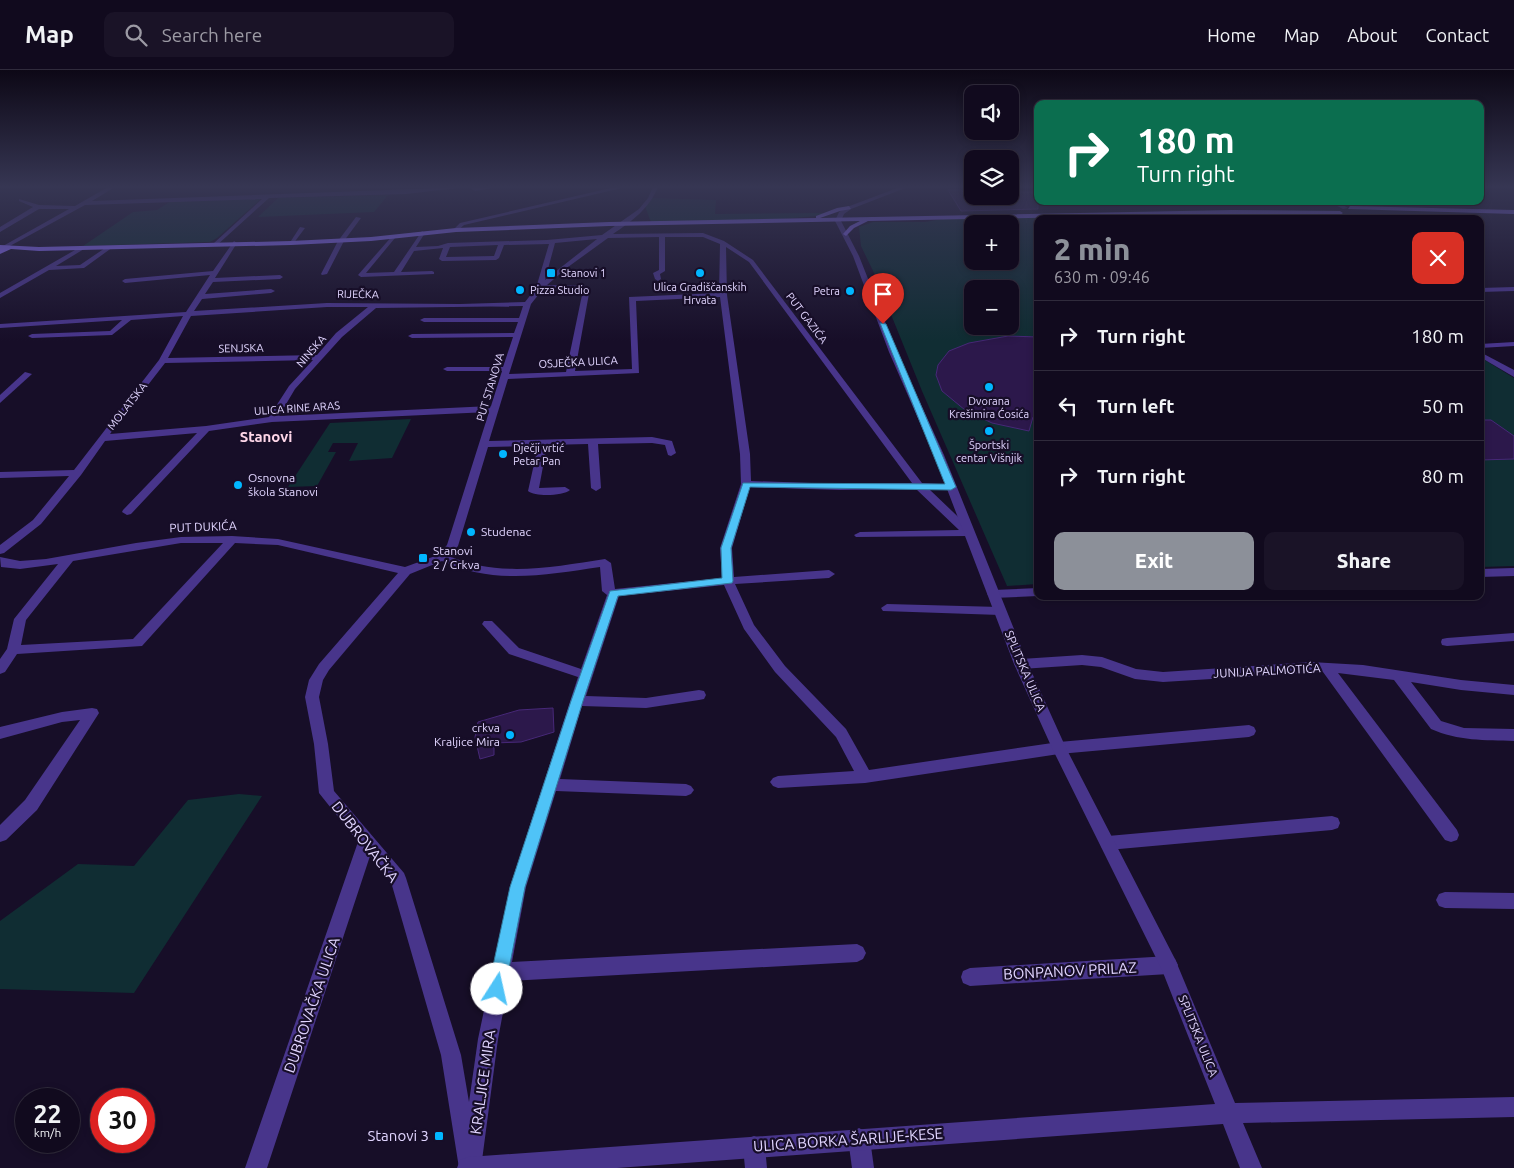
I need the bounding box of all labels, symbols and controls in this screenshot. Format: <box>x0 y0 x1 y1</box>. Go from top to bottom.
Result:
search box <box>104 12 454 57</box>
text: Map <box>25 21 74 48</box>
icon: search <box>122 21 150 49</box>
text: Search here <box>162 24 262 46</box>
text: Home <box>1207 25 1256 45</box>
text: Map <box>1284 25 1319 45</box>
text: About <box>1347 25 1397 45</box>
text: Contact <box>1425 25 1489 45</box>
map controls <box>964 85 1019 335</box>
button: sound <box>964 85 1019 140</box>
icon: right <box>1054 120 1119 185</box>
text: 180 m <box>1137 120 1235 160</box>
button: layers <box>964 150 1019 205</box>
text: Turn right <box>1137 161 1235 186</box>
button: + <box>964 215 1019 270</box>
text: 2 min <box>1054 232 1130 266</box>
button: close <box>1412 232 1464 284</box>
marker: Stanovi 1 <box>545 267 557 279</box>
place label: Stanovi 1 <box>561 267 606 279</box>
marker: Ulica Gradiščanskih Hrvata <box>694 267 706 279</box>
text: 630 m · 09:46 <box>1054 268 1150 286</box>
pin <box>862 273 904 324</box>
icon: arrive <box>869 280 897 308</box>
button: − <box>964 280 1019 335</box>
place label: Ulica Gradiščanskih Hrvata <box>653 281 747 306</box>
marker: Pizza Studio <box>514 284 526 296</box>
place label: Pizza Studio <box>530 284 589 296</box>
place label: Petra <box>813 285 840 297</box>
marker: Petra <box>844 285 856 297</box>
street label: RIJEČKA <box>337 287 380 300</box>
street label: PUT GAZIĆA <box>784 290 831 346</box>
icon: right <box>1054 322 1082 350</box>
text: Turn right <box>1097 325 1185 347</box>
text: 180 m <box>1411 325 1464 347</box>
street label: NINSKA <box>294 332 329 369</box>
street label: SENJSKA <box>218 342 265 354</box>
street label: PUT STANOVA <box>474 351 506 423</box>
street label: OSJEČKA ULICA <box>538 353 619 370</box>
street label: MOLATSKA <box>105 379 150 432</box>
marker: Dvorana Krešimira Ćosića <box>983 381 995 393</box>
icon: left <box>1054 392 1082 420</box>
place label: Dvorana Krešimira Ćosića <box>949 395 1029 420</box>
text: Turn left <box>1097 395 1175 417</box>
text: 50 m <box>1422 395 1464 417</box>
street label: ULICA RINE ARAS <box>254 399 341 417</box>
marker: Športski centar Višnjik <box>983 425 995 437</box>
district label: Stanovi <box>240 428 292 445</box>
place label: Športski centar Višnjik <box>956 438 1022 464</box>
place label: Dječji vrtić Petar Pan <box>513 442 564 467</box>
marker: Dječji vrtić Petar Pan <box>497 448 509 460</box>
icon: right <box>1054 462 1082 490</box>
text: Turn right <box>1097 465 1185 487</box>
text: 80 m <box>1422 465 1464 487</box>
place label: Osnovna škola Stanovi <box>248 471 318 498</box>
marker: Osnovna škola Stanovi <box>232 479 244 491</box>
street label: PUT DUKIĆA <box>169 519 237 534</box>
place label: Studenac <box>481 525 532 538</box>
marker: Studenac <box>465 526 477 538</box>
button: Exit <box>1054 532 1254 590</box>
button: Share <box>1264 532 1464 590</box>
place label: Stanovi 2 / Crkva <box>433 544 480 571</box>
marker: Stanovi 2 / Crkva <box>417 552 429 564</box>
street label: SPLITSKA ULICA <box>1003 628 1048 713</box>
street label: JUNIJA PALMOTIĆA <box>1213 661 1321 680</box>
place label: crkva Kraljice Mira <box>434 721 500 748</box>
marker: crkva Kraljice Mira <box>504 729 516 741</box>
street label: DUBROVAČKA <box>328 798 402 886</box>
street label: DUBROVAČKA ULICA <box>280 934 343 1075</box>
street label: BONPANOV PRILAZ <box>1003 959 1137 982</box>
position arrow <box>470 962 522 1014</box>
street label: SPLITSKA ULICA <box>1176 993 1221 1079</box>
street label: KRALJICE MIRA <box>467 1028 498 1135</box>
speed limit sign: 30 <box>90 1088 155 1153</box>
text: 22 <box>33 1100 62 1128</box>
street label: ULICA BORKA ŠARLIJE-KESE <box>753 1124 943 1155</box>
text: km/h <box>34 1126 61 1139</box>
place label: Stanovi 3 <box>367 1127 429 1144</box>
marker: Stanovi 3 <box>433 1130 445 1142</box>

